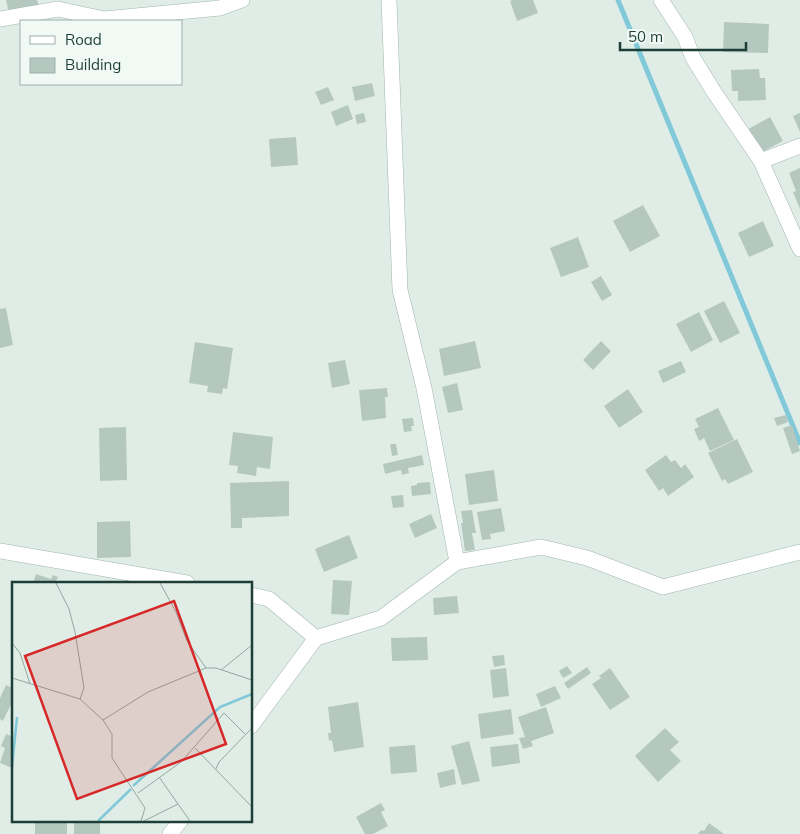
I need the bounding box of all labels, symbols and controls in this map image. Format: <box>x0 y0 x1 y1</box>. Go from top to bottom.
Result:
legend <box>20 20 182 85</box>
scale bar <box>620 20 746 52</box>
text: 50 m <box>628 27 663 46</box>
text: Road <box>65 30 102 49</box>
text: Building <box>65 55 121 74</box>
inset map <box>12 582 252 822</box>

